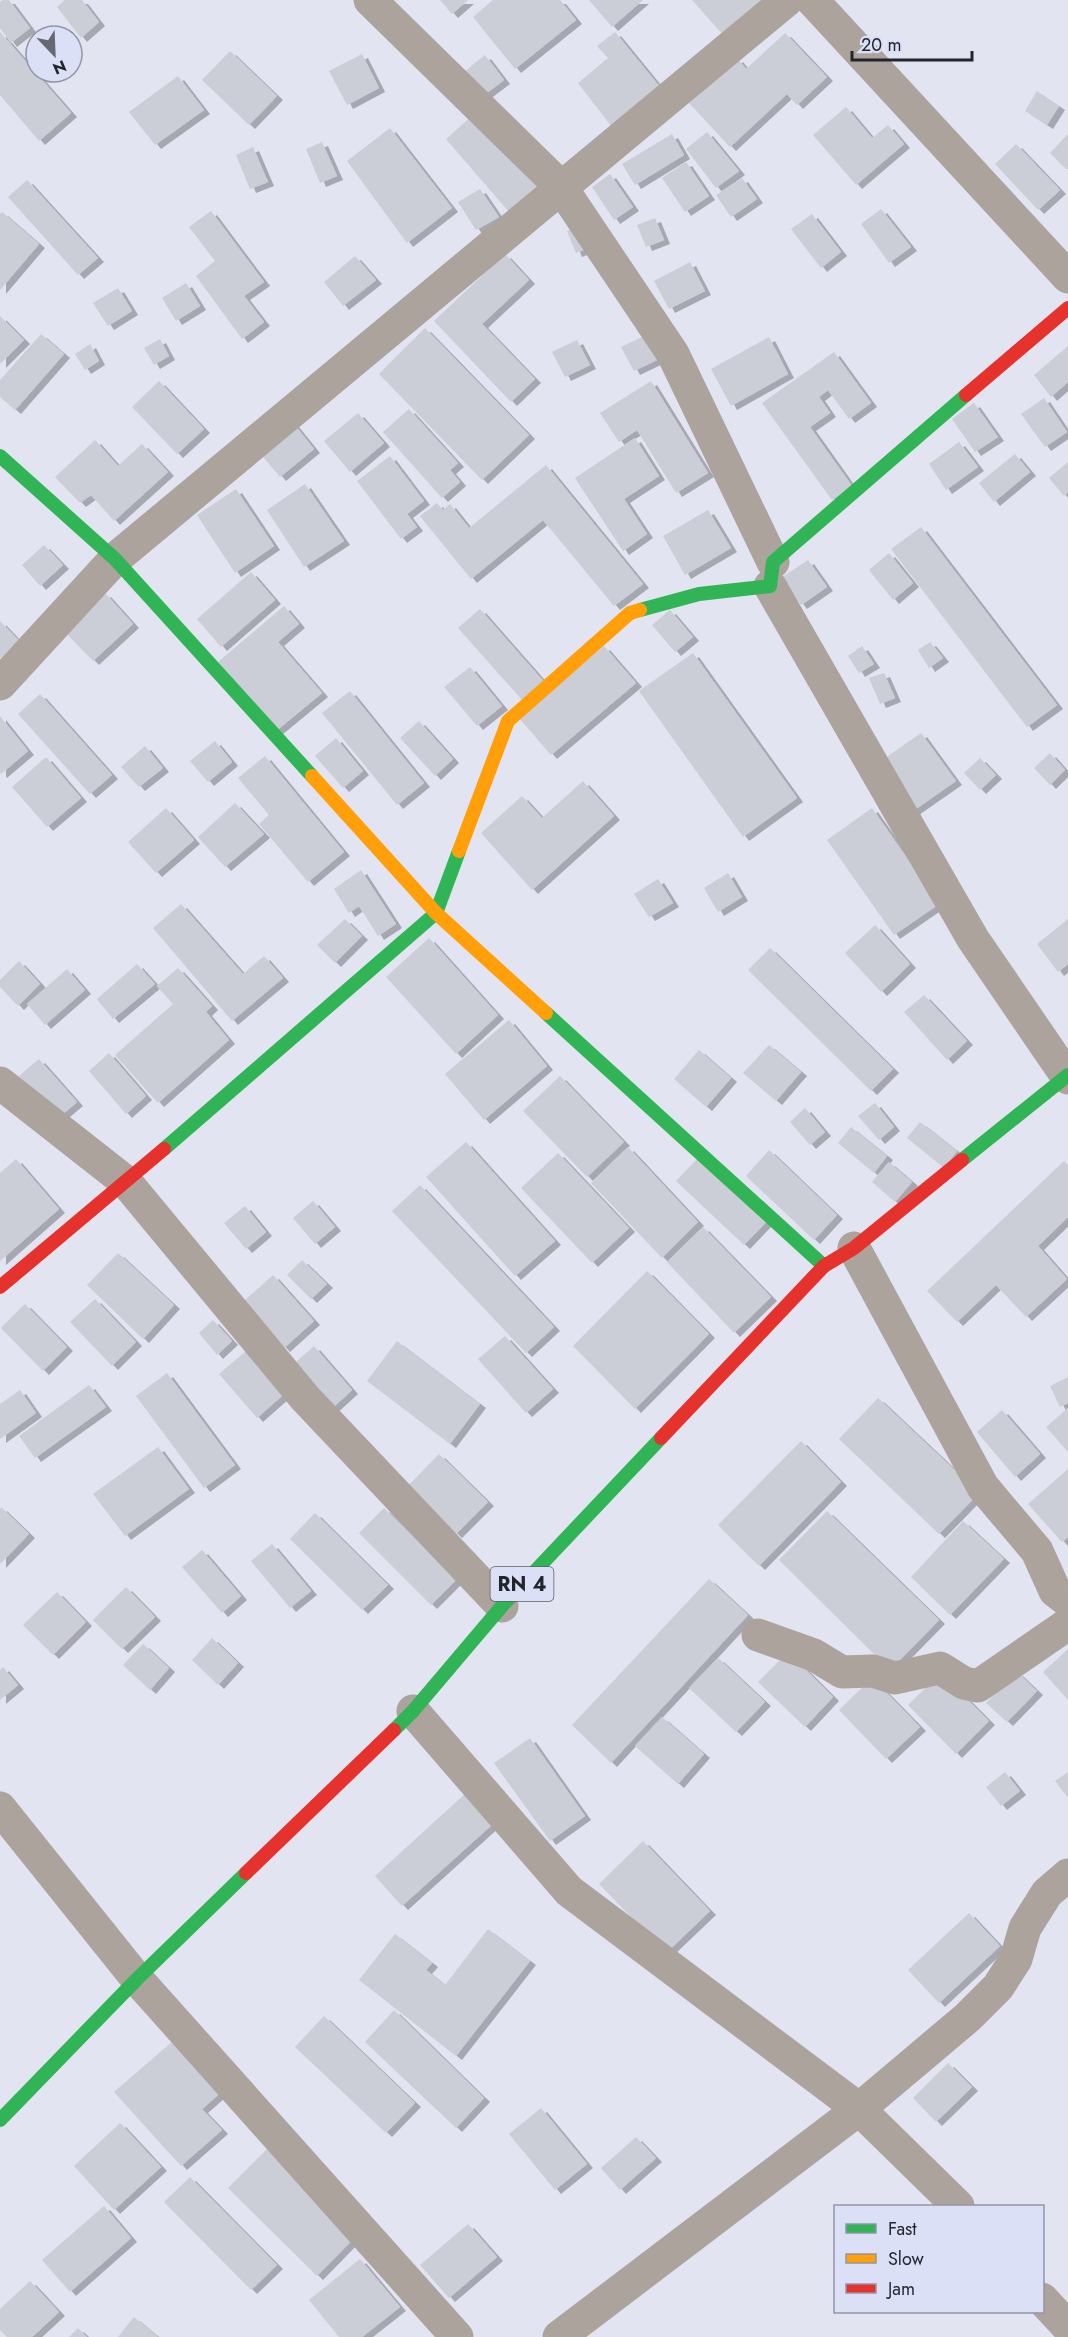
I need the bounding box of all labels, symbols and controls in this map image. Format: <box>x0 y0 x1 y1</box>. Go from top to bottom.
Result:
north arrow <box>24 24 84 84</box>
scale bar <box>852 24 972 62</box>
text: 20 m <box>861 32 901 58</box>
text: N <box>49 54 70 80</box>
road number: RN 4 <box>490 1567 554 1601</box>
legend <box>834 2205 1044 2313</box>
text: Fast <box>888 2216 917 2242</box>
text: Slow <box>888 2246 925 2272</box>
text: Jam <box>886 2276 915 2302</box>

